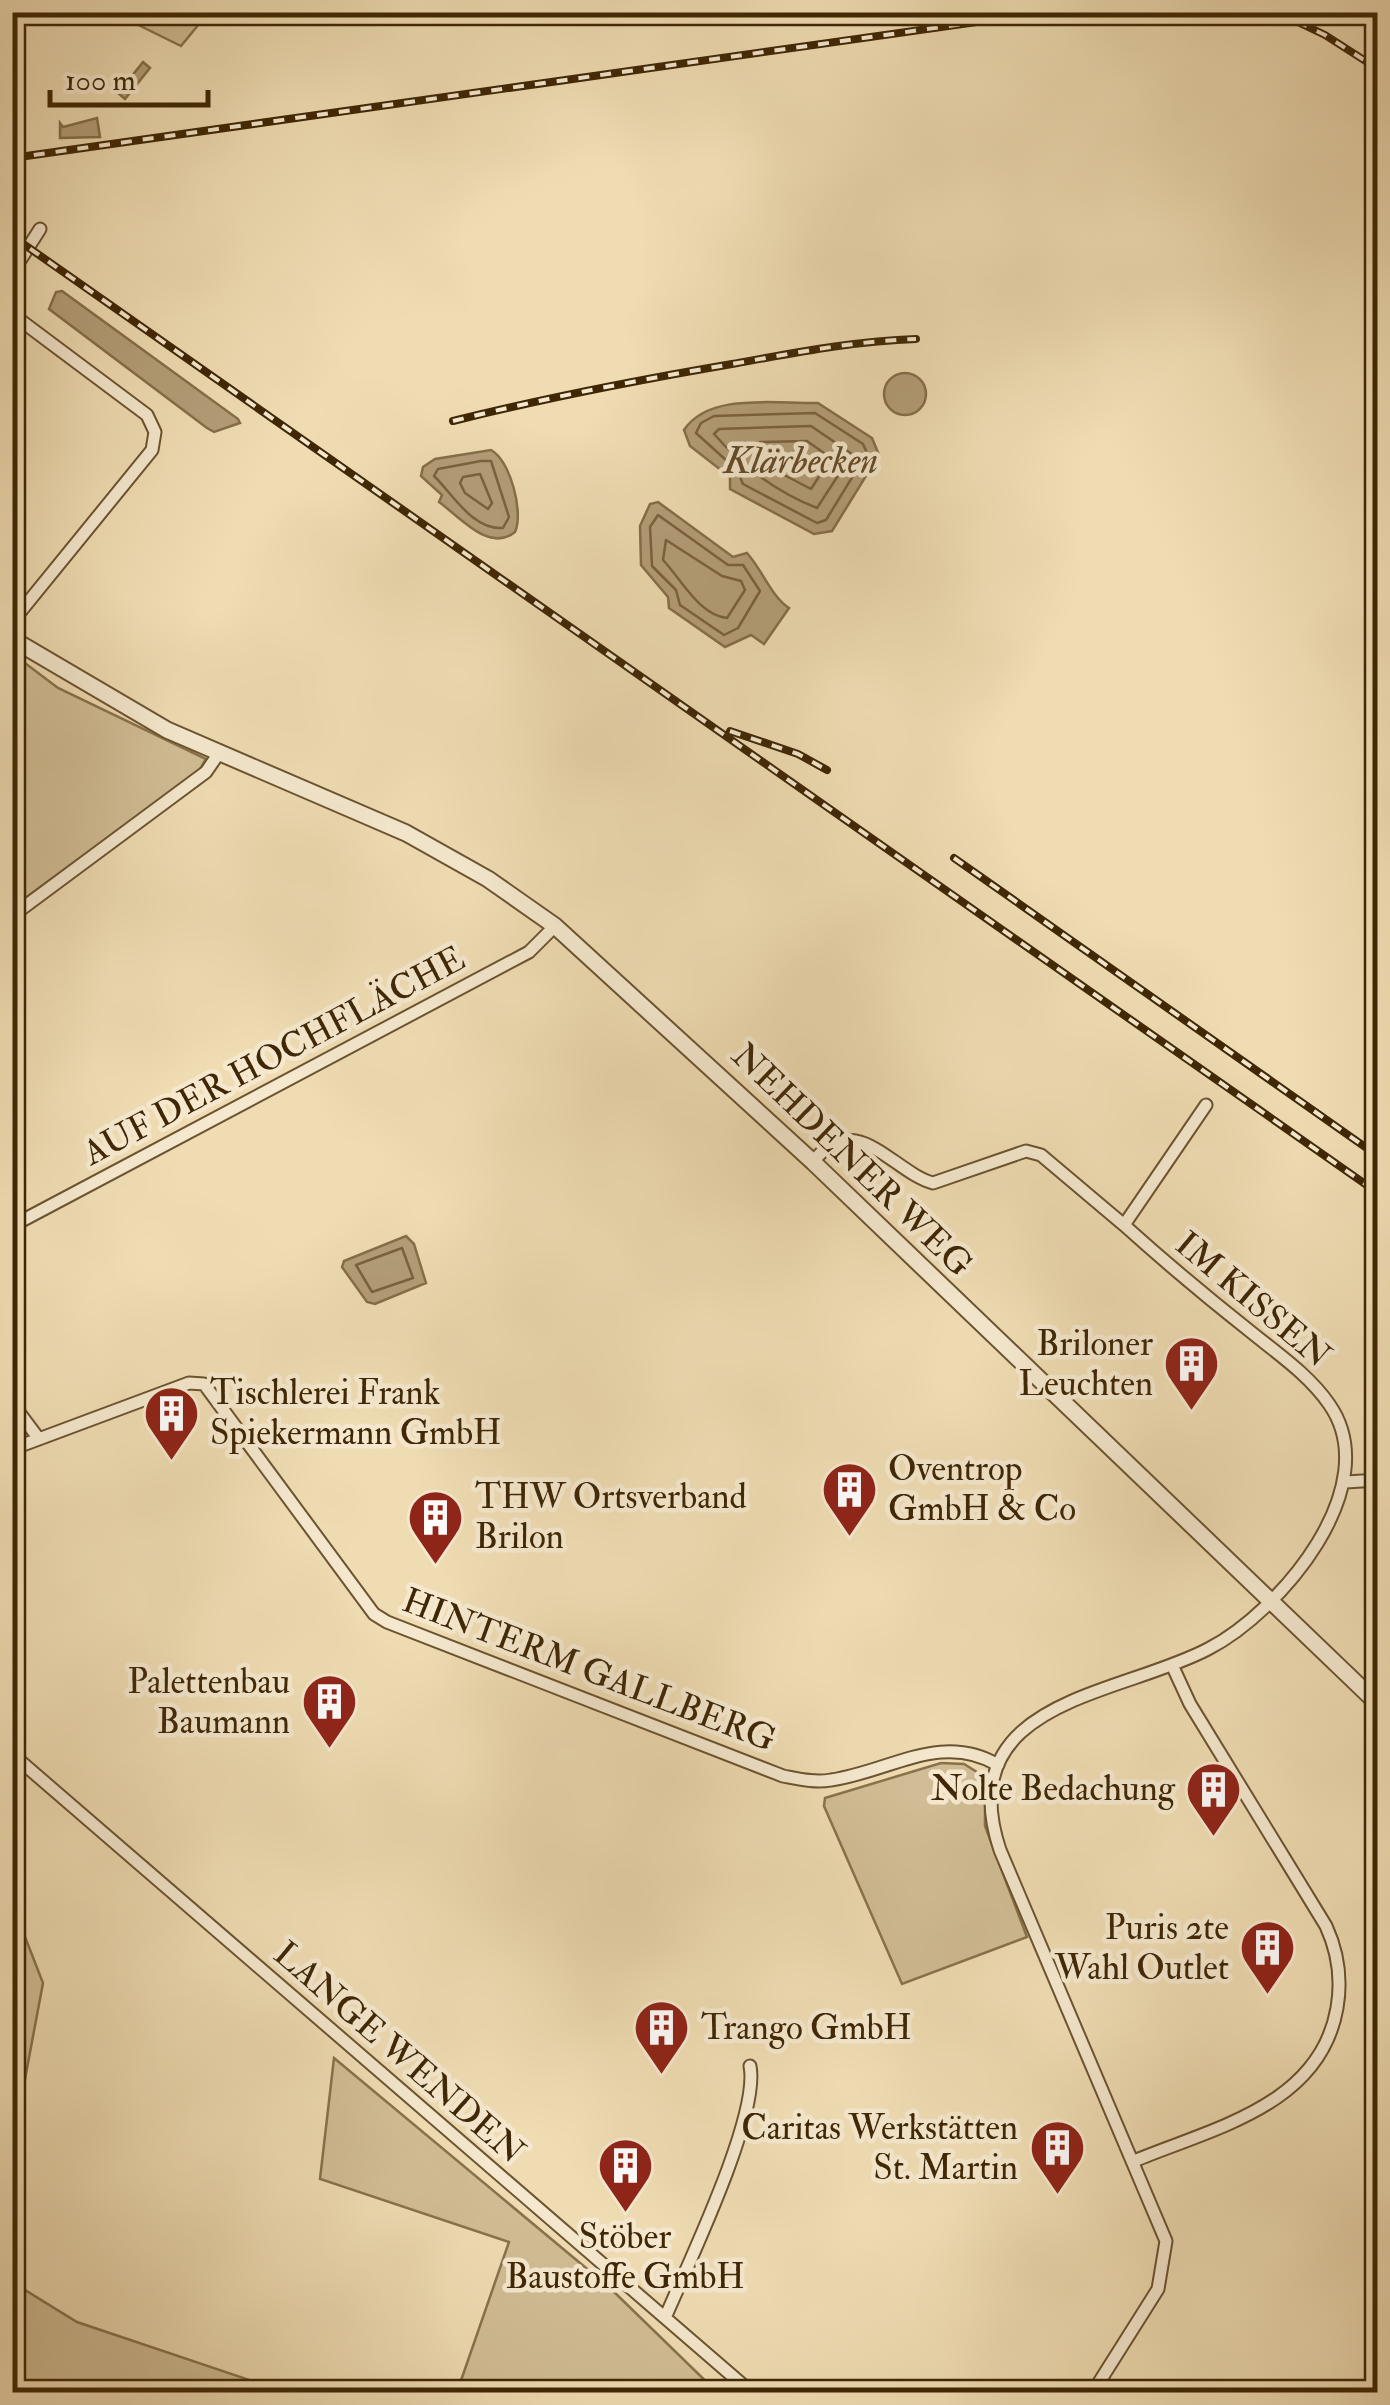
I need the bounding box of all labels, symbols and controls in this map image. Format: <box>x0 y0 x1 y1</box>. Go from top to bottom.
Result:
scale bar <box>50 45 208 107</box>
text: 100 m <box>65 62 136 99</box>
water label: Klärbecken <box>722 437 878 485</box>
street label: AUF DER HOCHFLÄCHE <box>75 937 473 1176</box>
street label: NEHDENER WEG <box>722 1034 982 1286</box>
street label: IM KISSEN <box>1166 1222 1340 1378</box>
place label: Briloner Leuchten <box>1019 1322 1153 1406</box>
building icon: Briloner Leuchten <box>1162 1334 1222 1413</box>
place label: Tischlerei Frank Spiekermann GmbH <box>210 1371 501 1455</box>
building icon: Tischlerei Frank Spiekermann GmbH <box>141 1383 201 1462</box>
place label: Oventrop GmbH & Co <box>888 1447 1076 1531</box>
building icon: Oventrop GmbH & Co <box>819 1459 879 1538</box>
place label: THW Ortsverband Brilon <box>475 1475 747 1559</box>
building icon: THW Ortsverband Brilon <box>406 1487 466 1566</box>
street label: HINTERM GALLBERG <box>396 1579 782 1761</box>
place label: Palettenbau Baumann <box>128 1660 290 1744</box>
building icon: Palettenbau Baumann <box>299 1672 359 1751</box>
building icon: Nolte Bedachung <box>1184 1759 1244 1838</box>
place label: Nolte Bedachung <box>931 1767 1176 1811</box>
place label: Puris 2te Wahl Outlet <box>1054 1906 1229 1990</box>
building icon: Puris 2te Wahl Outlet <box>1238 1918 1298 1997</box>
street label: LANGE WENDEN <box>265 1932 534 2174</box>
building icon: Trango GmbH <box>632 1998 692 2077</box>
place label: Trango GmbH <box>701 2006 912 2050</box>
place label: Caritas Werkstätten St. Martin <box>741 2106 1018 2190</box>
building icon: Caritas Werkstätten St. Martin <box>1027 2118 1087 2197</box>
building icon: Stöber Baustoffe GmbH <box>595 2136 655 2215</box>
place label: Stöber Baustoffe GmbH <box>505 2215 745 2299</box>

